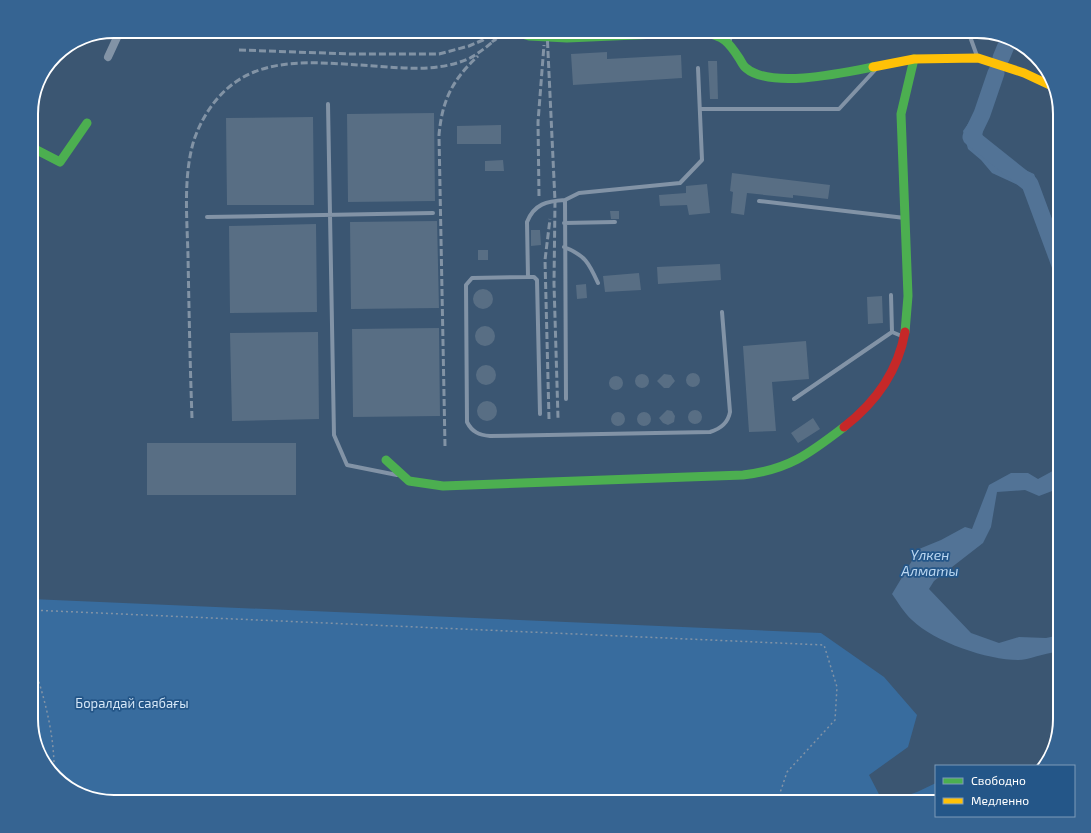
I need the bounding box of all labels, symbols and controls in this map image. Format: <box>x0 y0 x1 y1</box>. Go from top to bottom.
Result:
water label: Үлкен Алматы <box>900 546 959 579</box>
park label: Боралдай саябағы <box>75 695 189 711</box>
legend <box>935 765 1075 817</box>
text: Свободно <box>971 773 1026 787</box>
text: Медленно <box>971 793 1029 807</box>

